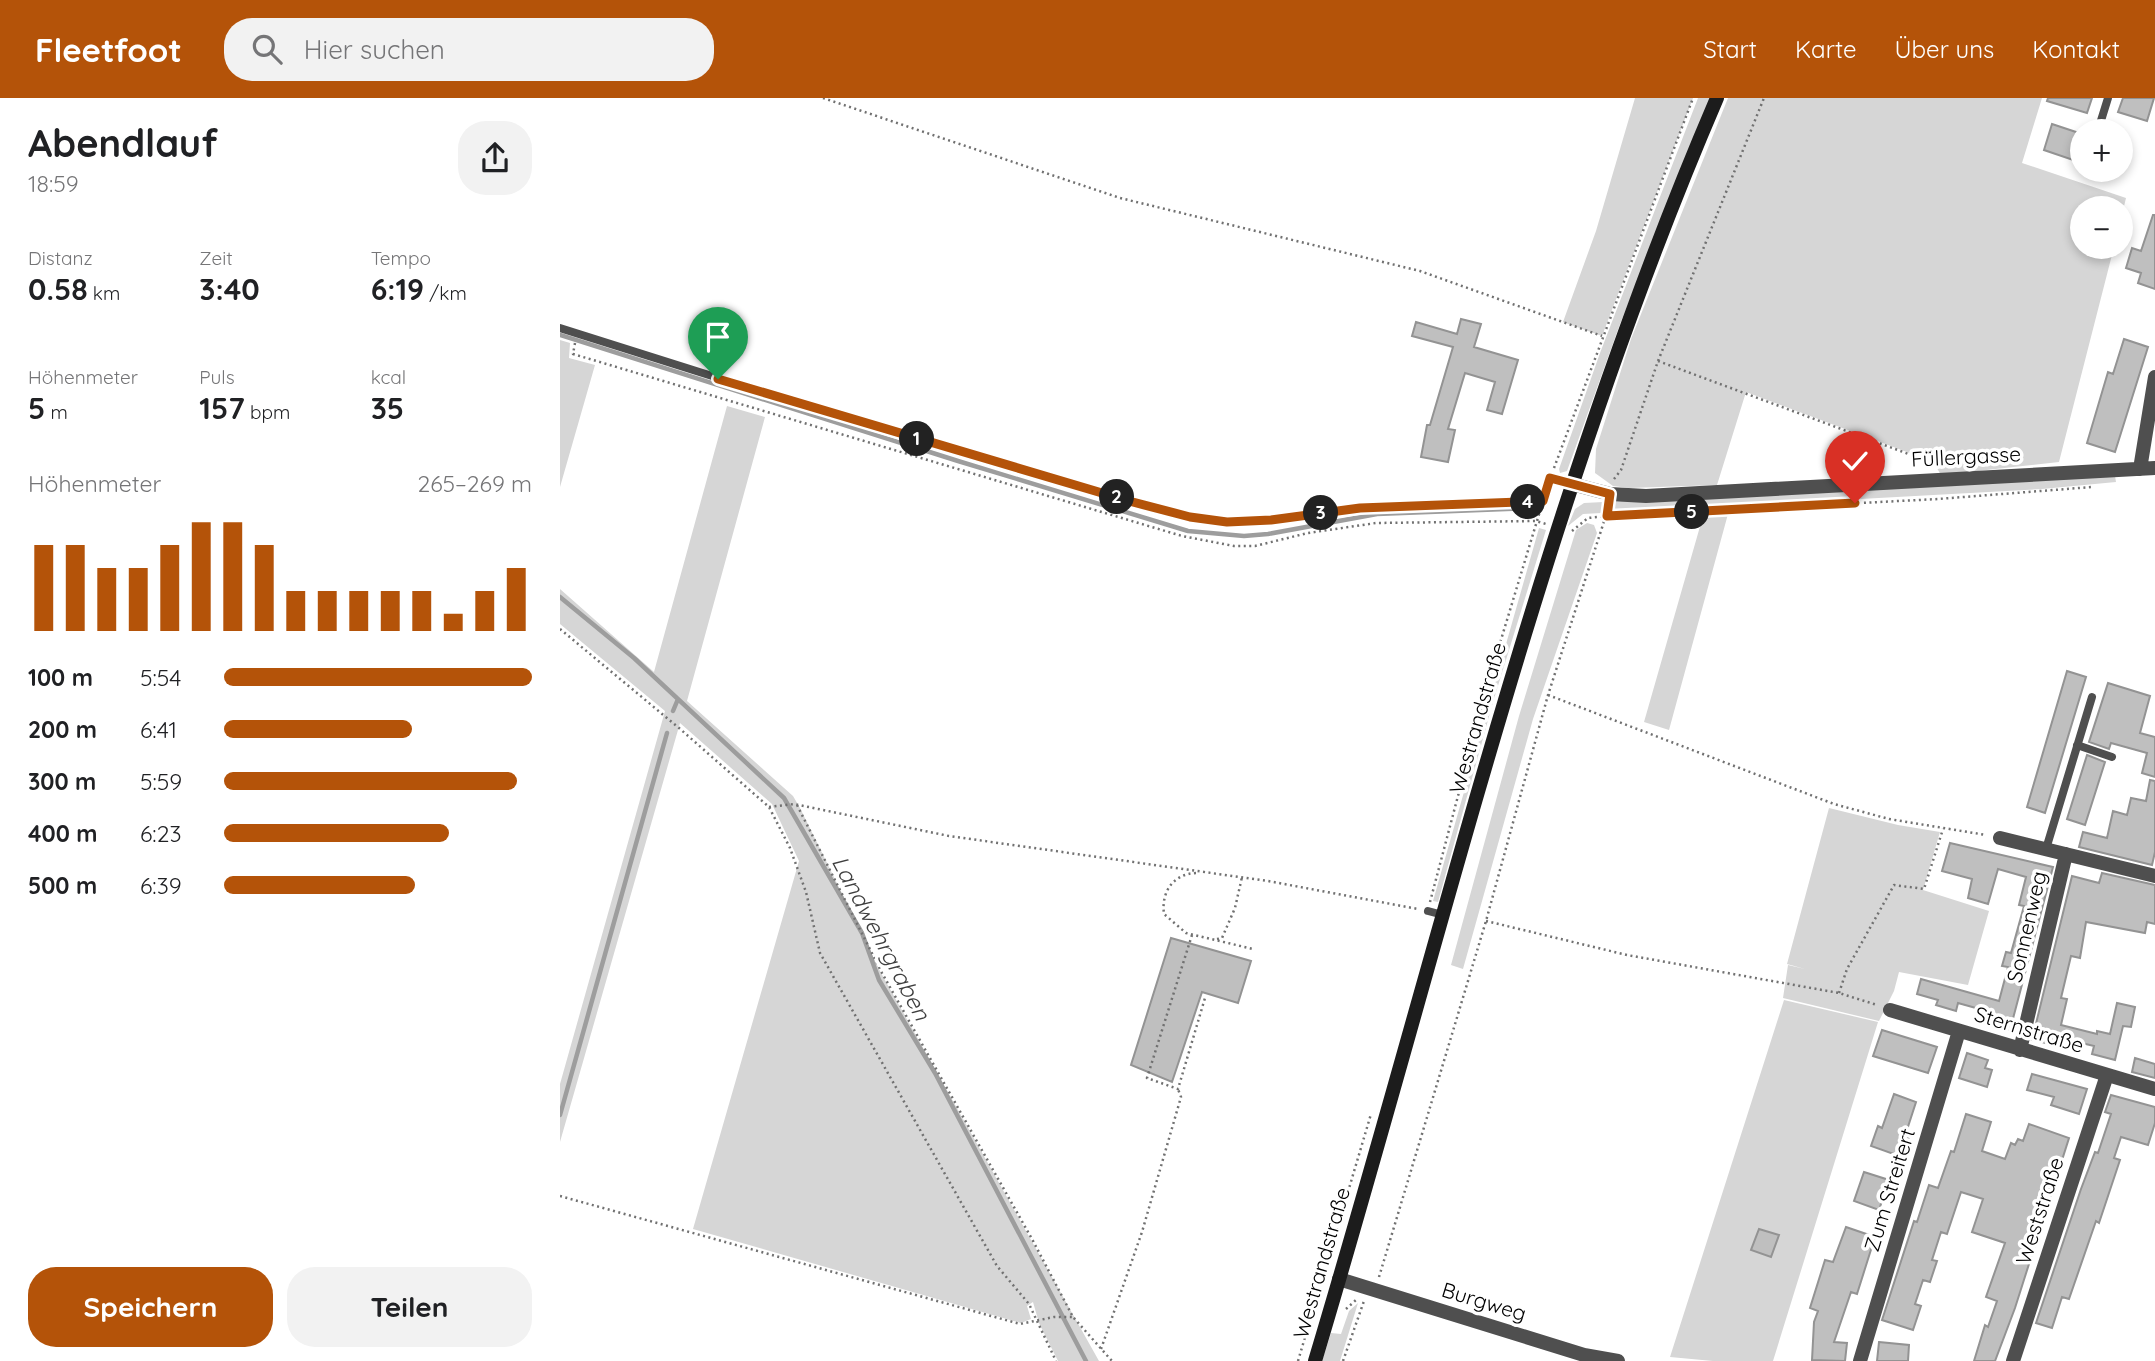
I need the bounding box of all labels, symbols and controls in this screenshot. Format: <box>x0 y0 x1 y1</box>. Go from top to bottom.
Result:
search box <box>224 18 714 81</box>
text: Fleetfoot <box>35 29 182 70</box>
icon: search <box>248 30 286 68</box>
text: Hier suchen <box>304 33 445 66</box>
text: Start <box>1703 34 1757 64</box>
text: Karte <box>1795 34 1856 64</box>
text: Über uns <box>1894 34 1994 64</box>
text: Kontakt <box>2032 34 2120 64</box>
text: Abendlauf <box>28 119 218 167</box>
map controls <box>2070 119 2133 259</box>
button: + <box>2070 119 2133 182</box>
button: share <box>458 121 532 195</box>
text: 18:59 <box>28 169 79 198</box>
button: − <box>2070 196 2133 259</box>
text: Distanz <box>28 246 93 270</box>
text: Zeit <box>199 246 233 270</box>
text: Tempo <box>371 246 431 270</box>
text: 0.58 <box>28 270 88 308</box>
text: 3:40 <box>199 270 260 308</box>
text: 6:19 <box>371 270 424 308</box>
text: km <box>88 281 120 305</box>
text: /km <box>424 281 467 305</box>
pin <box>688 307 748 379</box>
icon: arrive <box>699 318 737 356</box>
text: Höhenmeter <box>28 365 138 389</box>
text: Puls <box>199 365 235 389</box>
text: kcal <box>371 365 406 389</box>
text: 5 <box>28 389 45 427</box>
text: 157 <box>199 389 245 427</box>
text: 35 <box>371 389 404 427</box>
text: m <box>45 400 68 424</box>
text: bpm <box>245 400 290 424</box>
pin: 1 <box>900 422 934 456</box>
text: 1 <box>913 426 920 450</box>
pin <box>1825 431 1885 503</box>
street label: Füllergasse <box>1910 440 2022 472</box>
icon: check <box>1836 442 1874 480</box>
text: Höhenmeter <box>28 469 161 498</box>
text: 265–269 m <box>417 469 532 498</box>
pin: 2 <box>1100 480 1134 514</box>
text: 2 <box>1111 484 1122 508</box>
pin: 4 <box>1510 484 1546 520</box>
text: 4 <box>1522 489 1533 513</box>
pin: 5 <box>1674 494 1710 530</box>
pin: 3 <box>1304 496 1338 530</box>
text: 5 <box>1686 499 1697 523</box>
text: 3 <box>1315 500 1326 524</box>
street label: Westrandstraße <box>1443 639 1511 796</box>
text: 100 m <box>28 663 93 692</box>
text: 5:54 <box>140 663 182 692</box>
text: 200 m <box>28 715 97 744</box>
text: 6:41 <box>140 715 177 744</box>
text: 300 m <box>28 767 96 796</box>
text: 5:59 <box>140 767 182 796</box>
text: 400 m <box>28 819 97 848</box>
text: 6:23 <box>140 819 181 848</box>
water label: Landwehrgraben <box>826 850 937 1026</box>
street label: Sonnenweg <box>2001 869 2051 985</box>
text: 500 m <box>28 871 97 900</box>
text: 6:39 <box>140 871 182 900</box>
street label: Sternstraße <box>1971 1000 2087 1058</box>
street label: Zum Streitert <box>1858 1125 1920 1254</box>
street label: Weststraße <box>2009 1154 2069 1268</box>
street label: Westrandstraße <box>1287 1184 1355 1341</box>
button: Speichern <box>28 1267 273 1347</box>
button: Teilen <box>287 1267 532 1347</box>
street label: Burgweg <box>1439 1276 1530 1326</box>

